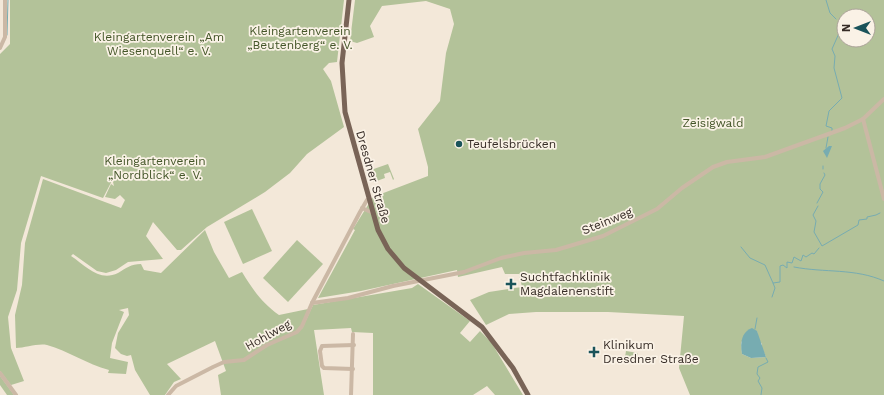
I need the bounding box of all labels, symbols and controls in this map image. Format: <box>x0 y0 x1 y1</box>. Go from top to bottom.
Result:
north arrow <box>836 8 876 48</box>
park label: Kleingartenverein „Beutenberg“ e. V. <box>247 24 353 52</box>
text: N <box>840 24 853 32</box>
park label: Kleingartenverein „Am Wiesenquell“ e. V. <box>94 30 224 58</box>
park label: Zeisigwald <box>682 116 744 130</box>
street label: Dresdner Straße <box>353 129 393 225</box>
place label: Teufelsbrücken <box>467 137 556 151</box>
marker: Teufelsbrücken <box>454 139 464 149</box>
park label: Kleingartenverein „Nordblick“ e. V. <box>104 154 206 182</box>
street label: Steinweg <box>580 204 635 237</box>
place label: Suchtfachklinik Magdalenenstift <box>520 270 614 298</box>
marker: Suchtfachklinik Magdalenenstift <box>505 278 517 290</box>
street label: Hohlweg <box>243 316 294 353</box>
place label: Klinikum Dresdner Straße <box>603 338 699 366</box>
marker: Klinikum Dresdner Straße <box>588 346 600 358</box>

